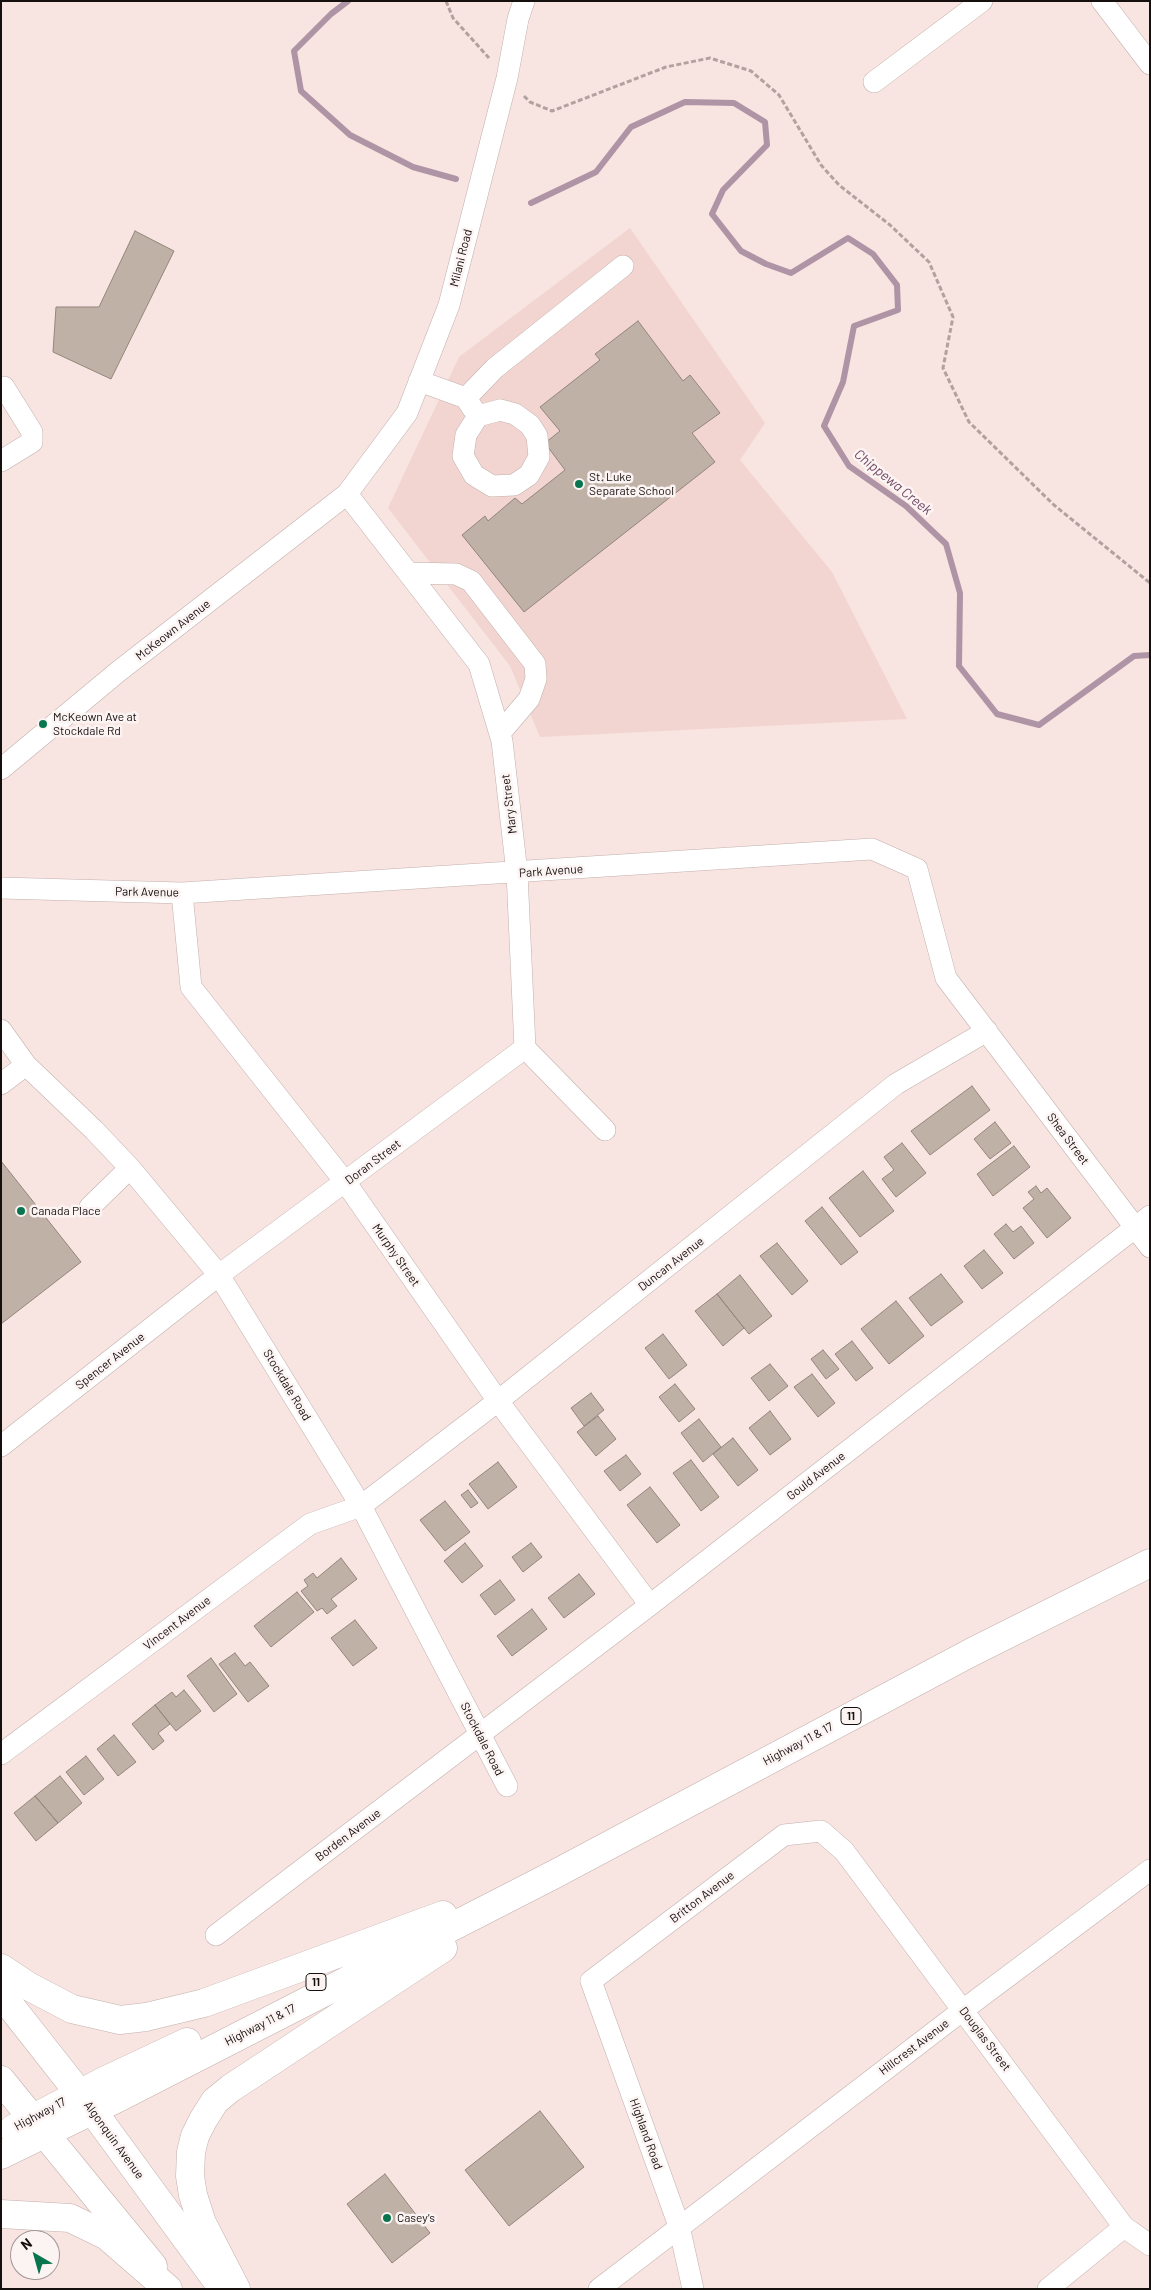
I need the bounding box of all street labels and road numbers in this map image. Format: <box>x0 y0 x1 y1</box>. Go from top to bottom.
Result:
street label: Milani Road <box>447 228 475 288</box>
street label: McKeown Avenue <box>133 597 213 663</box>
street label: Mary Street <box>498 773 520 835</box>
street label: Park Avenue <box>519 862 583 880</box>
street label: Park Avenue <box>115 884 179 900</box>
street label: Shea Street <box>1044 1110 1092 1168</box>
street label: Doran Street <box>342 1136 404 1188</box>
street label: Murphy Street <box>369 1221 423 1289</box>
street label: Duncan Avenue <box>635 1234 707 1294</box>
street label: Spencer Avenue <box>73 1330 147 1392</box>
street label: Stockdale Road <box>260 1347 314 1423</box>
street label: Gould Avenue <box>784 1449 848 1503</box>
street label: Vincent Avenue <box>141 1593 213 1653</box>
street label: Stockdale Road <box>457 1700 507 1778</box>
road number: 11 <box>841 1708 861 1724</box>
street label: Highway 11 & 17 <box>761 1720 835 1768</box>
street label: Borden Avenue <box>312 1806 384 1864</box>
street label: Britton Avenue <box>667 1868 737 1926</box>
road number: 11 <box>306 1974 326 1990</box>
street label: Highway 11 & 17 <box>222 2001 298 2049</box>
street label: Douglas Street <box>956 2004 1014 2074</box>
street label: Hillcrest Avenue <box>876 2016 952 2078</box>
street label: Highway 17 <box>12 2094 68 2134</box>
street label: Highland Road <box>626 2097 666 2171</box>
street label: Algonquin Avenue <box>81 2098 147 2182</box>

